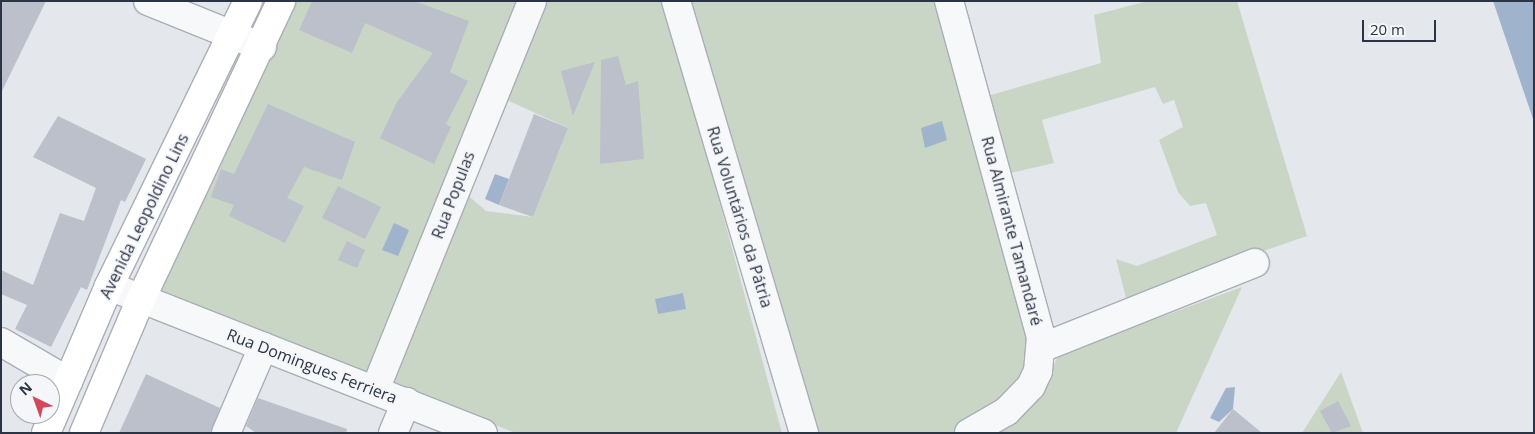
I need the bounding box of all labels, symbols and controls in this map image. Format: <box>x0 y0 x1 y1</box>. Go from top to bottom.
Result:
scale bar <box>1365 10 1439 42</box>
text: 20 m <box>1370 19 1405 39</box>
street label: Rua Voluntários da Pátria <box>703 124 777 310</box>
street label: Avenida Leopoldino Lins <box>96 130 192 302</box>
street label: Rua Almirante Tamandaré <box>977 134 1047 328</box>
street label: Rua Populas <box>428 149 478 241</box>
street label: Rua Domingues Ferriera <box>224 325 400 407</box>
north arrow <box>10 374 60 424</box>
text: N <box>15 377 36 399</box>

